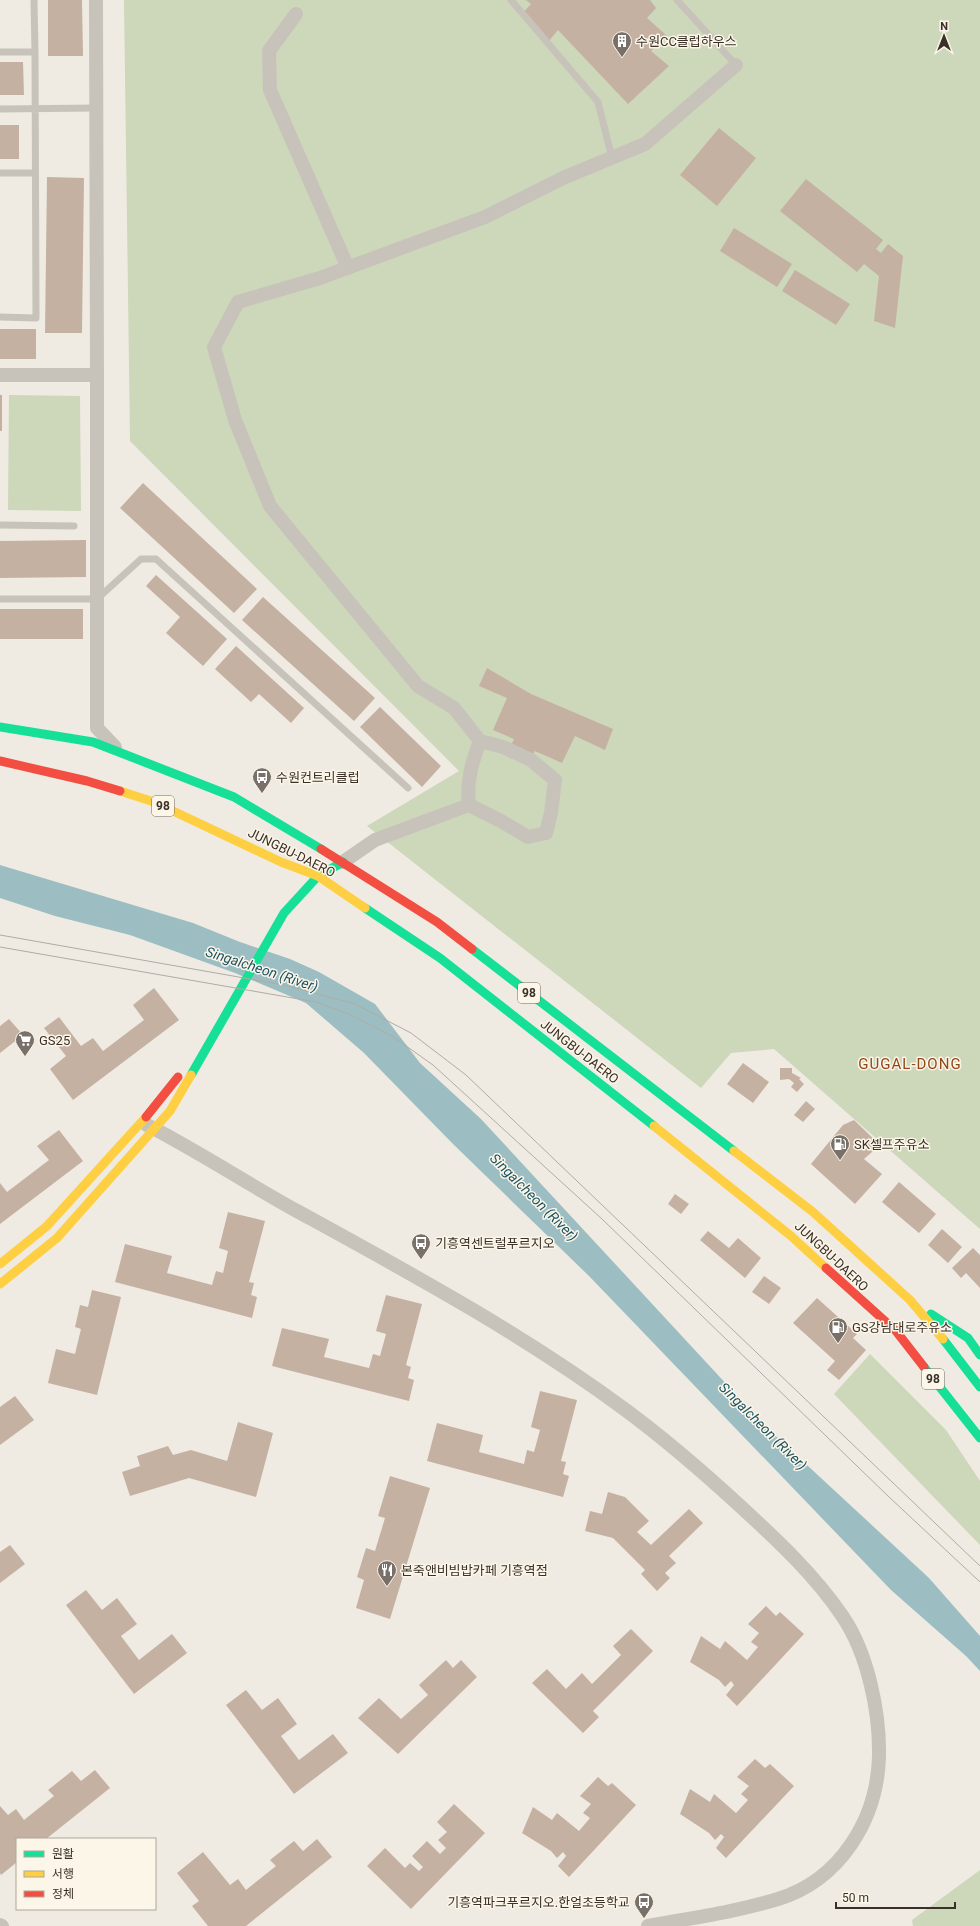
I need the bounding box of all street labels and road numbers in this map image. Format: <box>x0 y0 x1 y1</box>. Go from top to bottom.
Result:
road number: 98 <box>152 796 174 816</box>
street label: JUNGBU-DAERO <box>246 825 338 880</box>
road number: 98 <box>518 983 540 1003</box>
street label: JUNGBU-DAERO <box>538 1016 622 1087</box>
street label: JUNGBU-DAERO <box>792 1218 872 1294</box>
road number: 98 <box>922 1369 944 1389</box>

